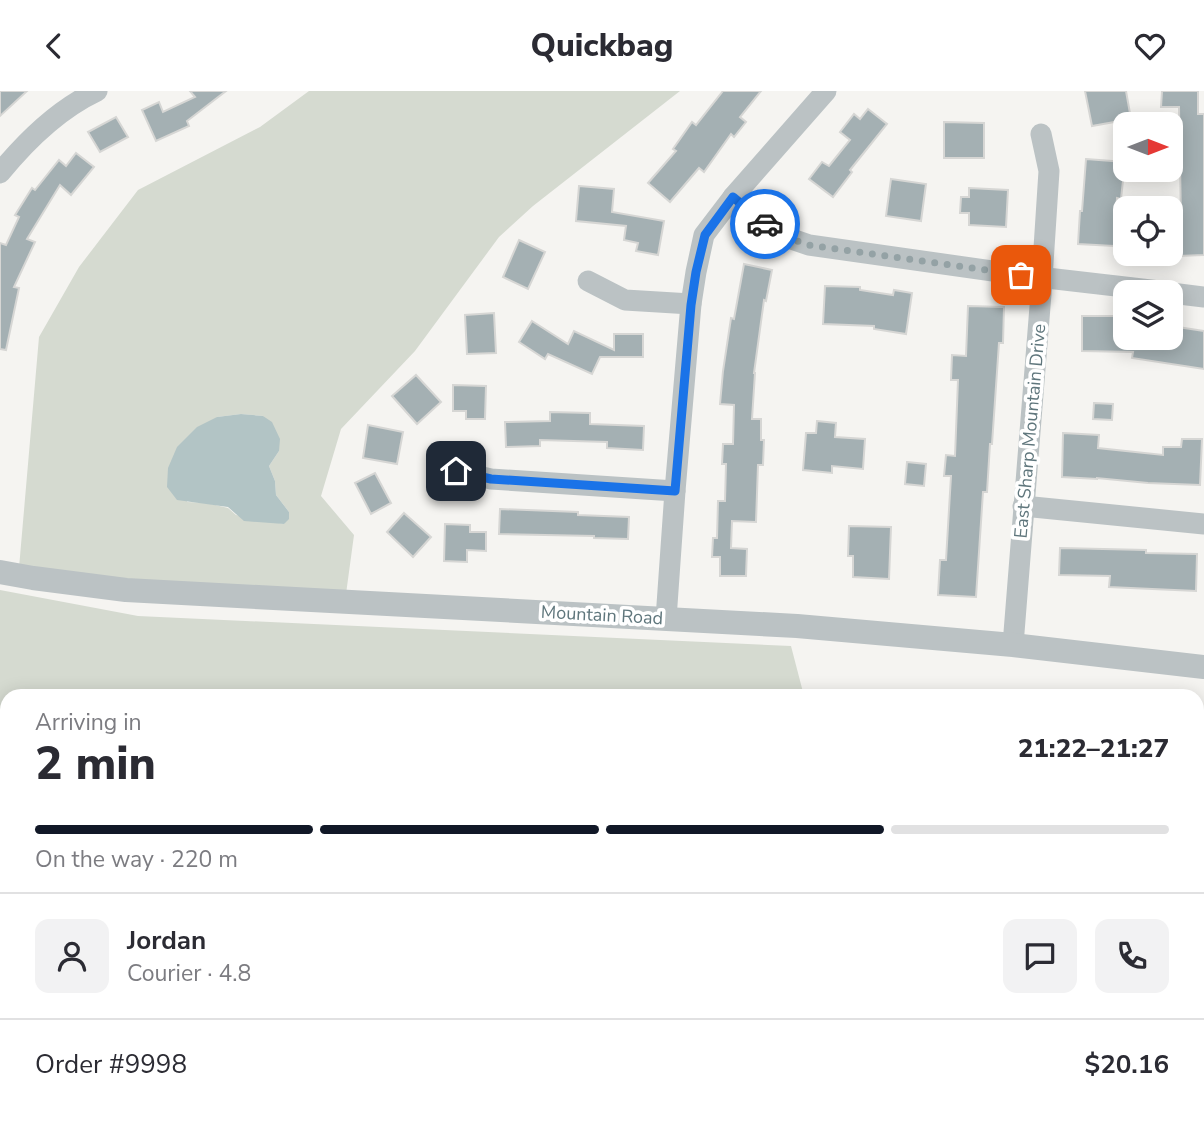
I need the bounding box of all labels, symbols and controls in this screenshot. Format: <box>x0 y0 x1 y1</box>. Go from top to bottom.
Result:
text: Quickbag <box>530 24 674 67</box>
icon: back <box>35 27 73 65</box>
icon: heart <box>1131 27 1169 65</box>
north arrow <box>1113 112 1183 182</box>
map controls <box>1113 112 1183 350</box>
courier <box>730 189 800 259</box>
button: locate <box>1113 196 1183 266</box>
icon: car <box>746 205 784 243</box>
pin <box>991 245 1051 305</box>
icon: bag <box>1002 256 1040 294</box>
button: layers <box>1113 280 1183 350</box>
street label: East Sharp Mountain Drive <box>1009 323 1051 539</box>
pin <box>426 441 486 501</box>
icon: home <box>437 452 475 490</box>
street label: Mountain Road <box>540 600 664 630</box>
text: Arriving in <box>35 707 142 738</box>
text: 21:22–21:27 <box>1018 731 1169 766</box>
text: 2 min <box>35 732 156 795</box>
text: On the way · 220 m <box>35 844 238 875</box>
button: person <box>35 919 109 993</box>
button: chat <box>1003 919 1077 993</box>
button: phone <box>1095 919 1169 993</box>
text: Jordan <box>127 923 206 958</box>
text: Courier · 4.8 <box>127 958 251 989</box>
text: Order #9998 <box>35 1047 187 1082</box>
text: $20.16 <box>1085 1047 1169 1082</box>

